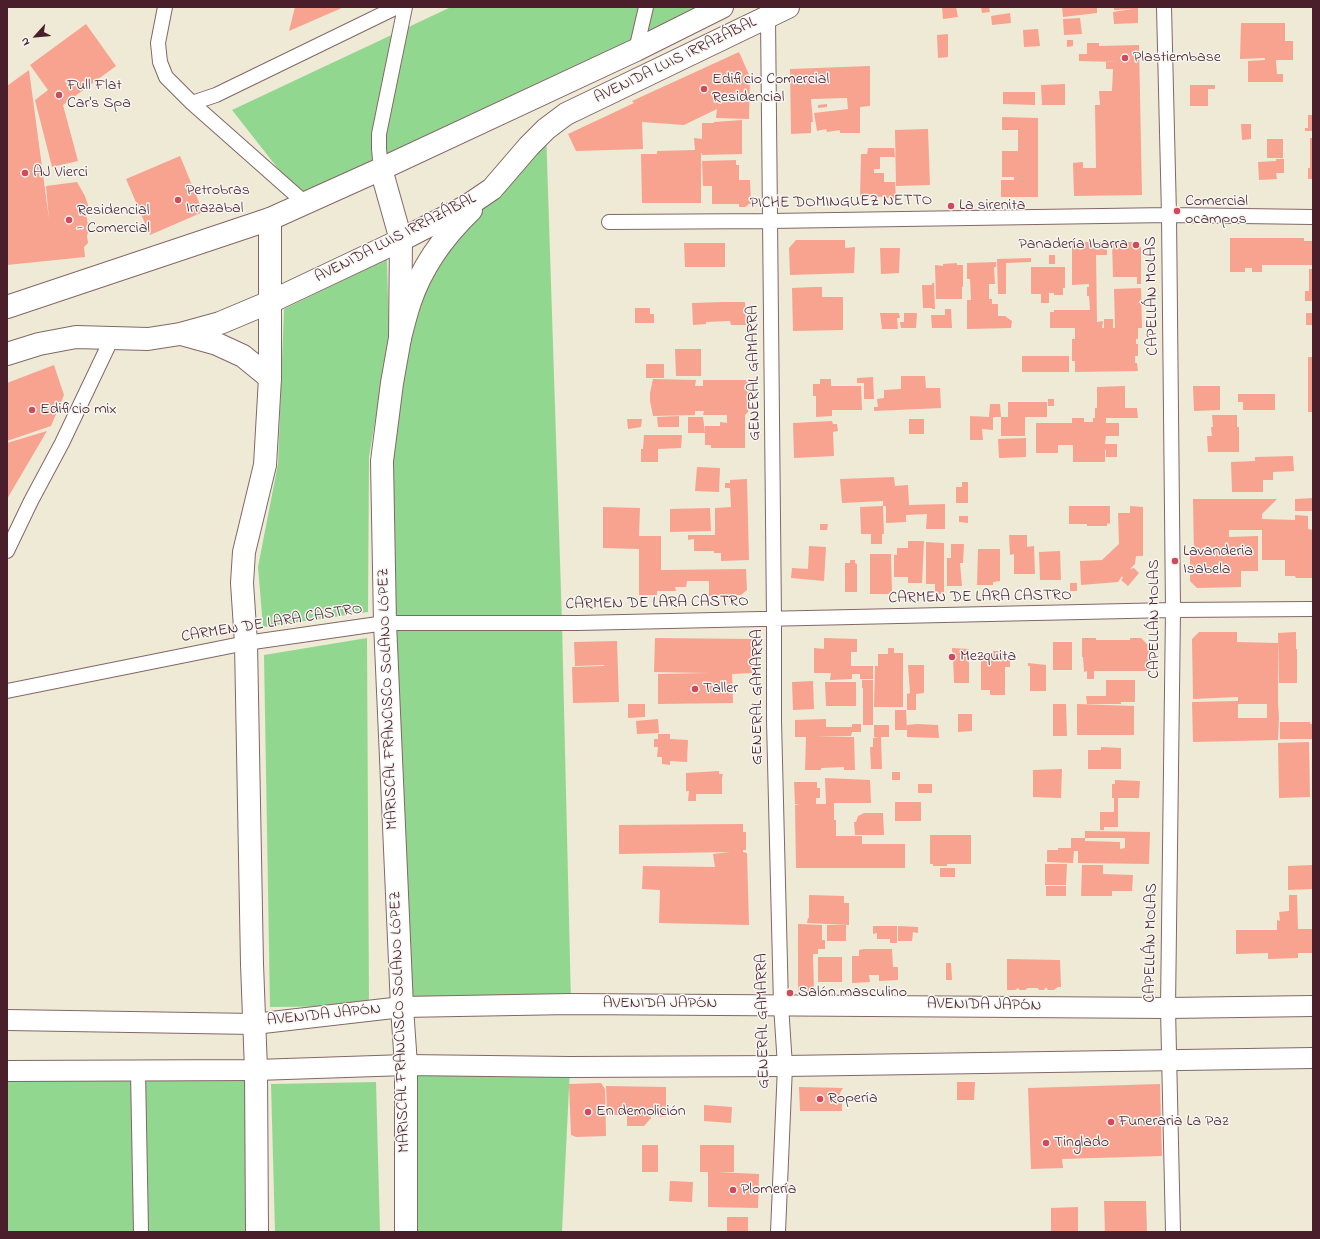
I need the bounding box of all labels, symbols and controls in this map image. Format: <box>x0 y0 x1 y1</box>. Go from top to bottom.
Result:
street label: AVENIDA LUIS IRRAZÁBAL <box>592 13 760 109</box>
north arrow <box>16 16 56 56</box>
text: N <box>16 35 34 48</box>
place label: Plastiembase <box>1133 48 1221 68</box>
marker: Plastiembase <box>1120 53 1130 63</box>
place label: Edificio Comercial Residencial <box>712 70 829 108</box>
place label: Full Flat Car's Spa <box>67 76 131 114</box>
marker: Edificio Comercial Residencial <box>699 84 709 94</box>
marker: Full Flat Car's Spa <box>54 90 64 100</box>
place label: AJ Vierci <box>33 163 88 183</box>
marker: AJ Vierci <box>20 168 30 178</box>
place label: Petrobras Irrazabal <box>186 181 250 219</box>
street label: AVENIDA LUIS IRRAZÁBAL <box>312 190 480 288</box>
street label: PICHE DOMINGUEZ NETTO <box>750 192 932 214</box>
place label: Comercial ocampos <box>1185 192 1248 230</box>
marker: Petrobras Irrazabal <box>173 195 183 205</box>
place label: La sirenita <box>959 196 1025 216</box>
place label: Residencial - Comercial <box>77 201 150 239</box>
marker: La sirenita <box>946 201 956 211</box>
marker: Comercial ocampos <box>1172 206 1182 216</box>
marker: Residencial - Comercial <box>64 215 74 225</box>
place label: Panadería Ibarra <box>1018 235 1128 255</box>
street label: CAPELLÁN MOLAS <box>1142 236 1164 356</box>
marker: Panadería Ibarra <box>1131 240 1141 250</box>
street label: GENERAL GAMARRA <box>744 305 766 441</box>
place label: Edificio mix <box>40 400 117 420</box>
marker: Edificio mix <box>27 405 37 415</box>
place label: Lavanderia Isabela <box>1183 542 1253 580</box>
marker: Lavanderia Isabela <box>1170 556 1180 566</box>
street label: CAPELLÁN MOLAS <box>1145 559 1165 679</box>
street label: MARISCAL FRANCISCO SOLANO LÓPEZ <box>375 568 403 830</box>
street label: CARMEN DE LARA CASTRO <box>888 587 1072 609</box>
street label: CARMEN DE LARA CASTRO <box>565 593 749 615</box>
street label: CARMEN DE LARA CASTRO <box>180 600 364 648</box>
street label: GENERAL GAMARRA <box>748 629 768 765</box>
place label: Mezquita <box>960 647 1016 667</box>
marker: Mezquita <box>947 652 957 662</box>
place label: Taller <box>703 679 738 699</box>
marker: Taller <box>690 684 700 694</box>
street label: CAPELLÁN MOLAS <box>1141 883 1163 1003</box>
street label: MARISCAL FRANCISCO SOLANO LÓPEZ <box>387 891 415 1153</box>
street label: GENERAL GAMARRA <box>753 953 775 1089</box>
place label: Salón masculino <box>798 983 907 1003</box>
marker: Salón masculino <box>785 988 795 998</box>
street label: AVENIDA JAPÓN <box>603 994 717 1014</box>
street label: AVENIDA JAPÓN <box>927 995 1041 1017</box>
street label: AVENIDA JAPÓN <box>266 1000 382 1032</box>
place label: Ropería <box>828 1089 878 1109</box>
marker: Ropería <box>815 1094 825 1104</box>
place label: En demolición <box>596 1102 686 1122</box>
marker: En demolición <box>583 1107 593 1117</box>
place label: Funeraria La Paz <box>1119 1112 1229 1132</box>
marker: Funeraria La Paz <box>1106 1117 1116 1127</box>
place label: Tinglado <box>1054 1133 1109 1153</box>
marker: Tinglado <box>1041 1138 1051 1148</box>
place label: Plomería <box>741 1180 796 1200</box>
marker: Plomería <box>728 1185 738 1195</box>

